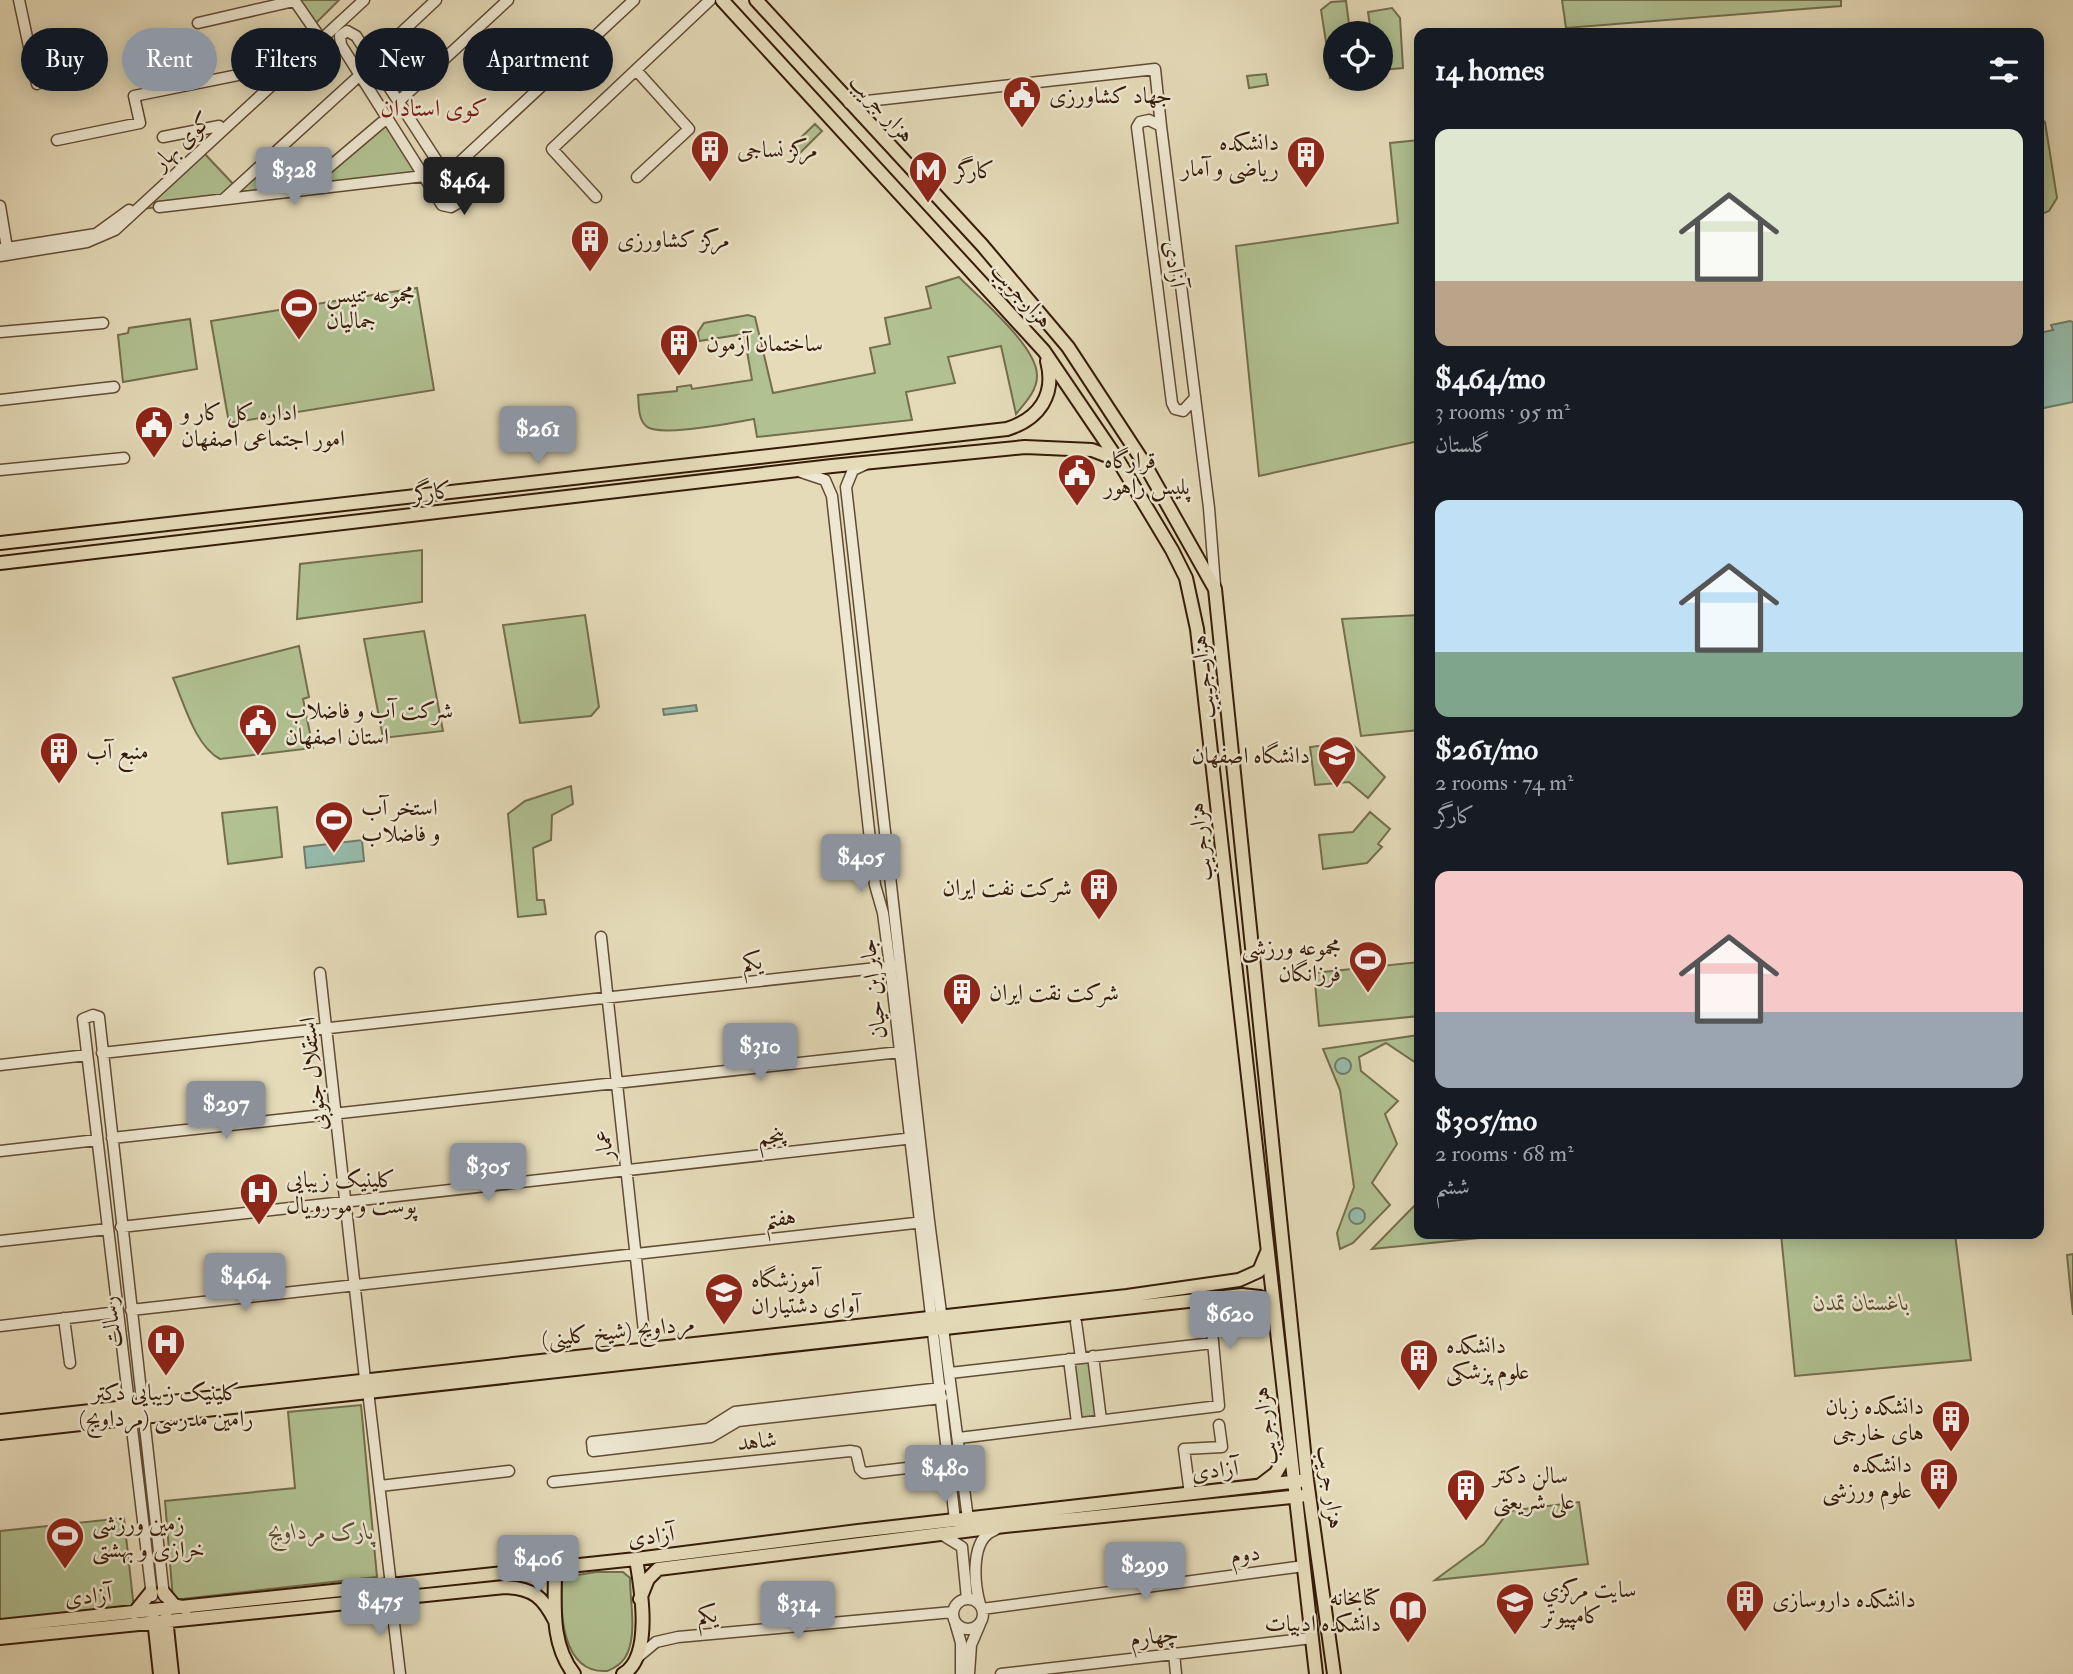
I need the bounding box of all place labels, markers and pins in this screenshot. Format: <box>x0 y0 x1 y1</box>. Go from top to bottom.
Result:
public building icon: جهاد کشاورزی <box>1001 74 1043 129</box>
place label: جهاد کشاورزی <box>1049 81 1172 110</box>
building icon: مرکز نساجی <box>689 128 731 183</box>
place label: دانشکده ریاضی و آمار <box>1179 128 1279 185</box>
building icon: دانشکده ریاضی و آمار <box>1285 134 1327 189</box>
place label: مرکز نساجی <box>737 135 818 165</box>
pin: $328 <box>253 148 335 207</box>
metro station icon: کارگر <box>907 149 949 204</box>
place label: کارگر <box>953 155 995 185</box>
pin: $464 <box>423 158 505 217</box>
building icon: مرکز کشاورزی <box>569 218 611 273</box>
place label: مرکز کشاورزی <box>617 225 730 255</box>
place label: مجموعه تنیس جمالیان <box>326 280 415 335</box>
sports icon: مجموعه تنیس جمالیان <box>278 286 320 341</box>
building icon: ساختمان آزمون <box>658 322 700 377</box>
place label: ساختمان آزمون <box>706 329 823 358</box>
place label: اداره کل کار و امور اجتماعی اصفهان <box>179 398 345 453</box>
public building icon: اداره کل کار و امور اجتماعی اصفهان <box>133 404 175 459</box>
pin: $261 <box>497 406 579 466</box>
place label: قرارگاه پلیس راهور <box>1102 446 1191 503</box>
public building icon: قرارگاه پلیس راهور <box>1056 452 1098 507</box>
place label: شرکت آب و فاضلاب استان اصفهان <box>285 696 453 751</box>
public building icon: شرکت آب و فاضلاب استان اصفهان <box>237 702 279 757</box>
building icon: منبع آب <box>38 730 80 785</box>
school or university icon: دانشگاه اصفهان <box>1316 734 1358 789</box>
place label: منبع آب <box>86 737 149 772</box>
place label: دانشگاه اصفهان <box>1191 741 1310 770</box>
place label: استخر آب و فاضلاب <box>361 793 440 848</box>
sports icon: استخر آب و فاضلاب <box>313 799 355 854</box>
pin: $405 <box>820 834 902 894</box>
building icon: شرکت نفت ایران <box>1078 866 1120 921</box>
place label: شرکت نفت ایران <box>942 873 1072 903</box>
place label: مجموعه ورزشی فرزانگان <box>1241 933 1341 988</box>
sports icon: مجموعه ورزشی فرزانگان <box>1347 939 1389 994</box>
building icon: شرکت نقت ایران <box>941 971 983 1026</box>
place label: شرکت نقت ایران <box>989 978 1119 1008</box>
pin: $310 <box>719 1024 801 1083</box>
pin: $297 <box>185 1082 267 1141</box>
pin: $305 <box>447 1144 529 1203</box>
place label: کلینیک زیبایی پوست و مو رویال <box>286 1165 419 1222</box>
hospital icon: کلینیک زیبایی پوست و مو رویال <box>238 1171 280 1226</box>
pin: $464 <box>204 1254 286 1313</box>
place label: آموزشگاه آوای دشتیاران <box>751 1265 863 1320</box>
school or university icon: آموزشگاه آوای دشتیاران <box>703 1271 745 1326</box>
pin: $620 <box>1189 1292 1271 1351</box>
hospital icon: کلینیک زیبایی دکتر رامین مدرسی (مرداویج) <box>145 1322 187 1377</box>
place label: دانشکده علوم پزشکی <box>1446 1331 1529 1391</box>
building icon: دانشکده علوم پزشکی <box>1398 1337 1440 1392</box>
place label: کلینیک زیبایی دکتر رامین مدرسی (مرداویج) <box>79 1378 253 1438</box>
place label: دانشکده زبان های خارجی <box>1825 1392 1924 1447</box>
building icon: دانشکده زبان های خارجی <box>1930 1398 1972 1453</box>
pin: $480 <box>904 1446 986 1505</box>
place label: دانشکده علوم ورزشی <box>1822 1450 1912 1510</box>
building icon: دانشکده علوم ورزشی <box>1918 1456 1960 1511</box>
place label: سالن دکتر علی شریعتی <box>1491 1461 1575 1519</box>
building icon: سالن دکتر علی شریعتی <box>1445 1467 1487 1522</box>
place label: زمین ورزشی خرازی و بهشتی <box>92 1509 205 1565</box>
sports icon: زمین ورزشی خرازی و بهشتی <box>44 1515 86 1570</box>
pin: $406 <box>497 1536 579 1595</box>
pin: $299 <box>1104 1542 1186 1602</box>
place label: سايت مرکزي کامپيوتر <box>1540 1575 1637 1631</box>
pin: $475 <box>339 1578 421 1638</box>
building icon: دانشکده داروسازی <box>1724 1578 1766 1633</box>
school or university icon: سايت مرکزي کامپيوتر <box>1494 1581 1536 1636</box>
pin: $314 <box>757 1582 839 1641</box>
place label: کتابخانه دانشکده ادبيات <box>1265 1583 1381 1638</box>
place label: دانشکده داروسازی <box>1772 1585 1916 1614</box>
library icon: کتابخانه دانشکده ادبيات <box>1387 1589 1429 1644</box>

